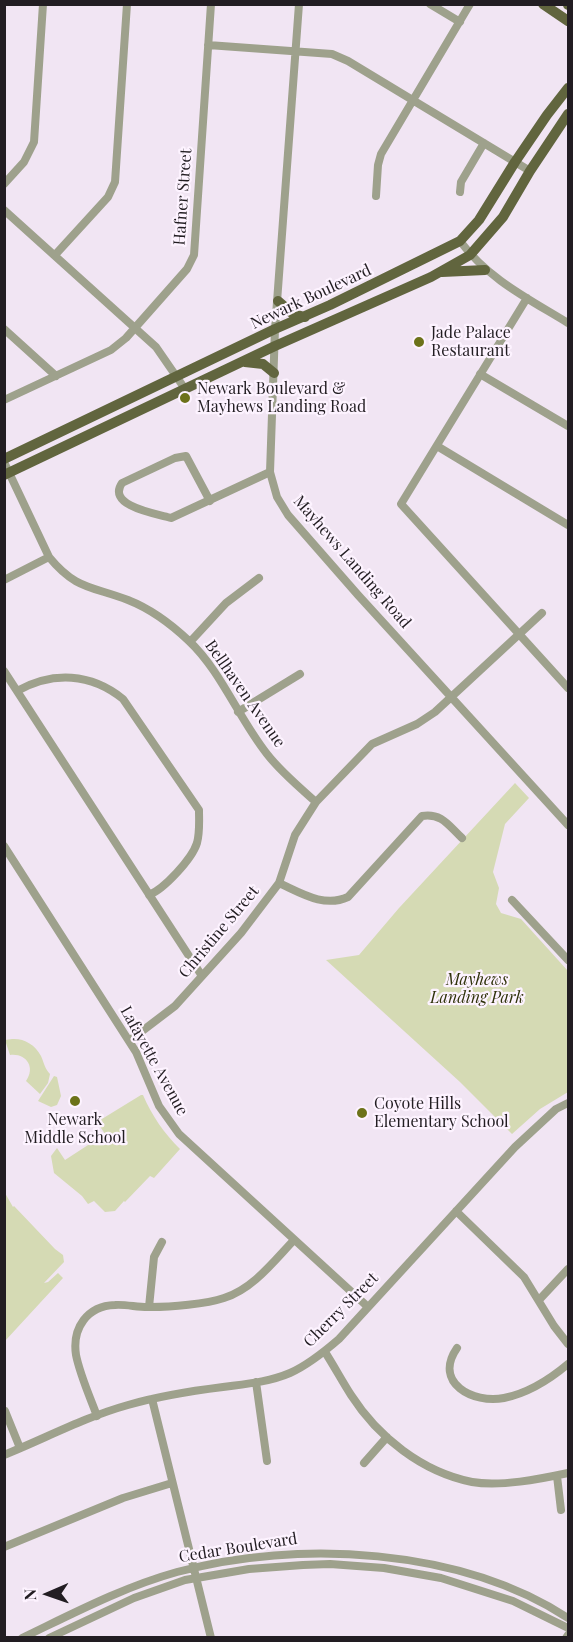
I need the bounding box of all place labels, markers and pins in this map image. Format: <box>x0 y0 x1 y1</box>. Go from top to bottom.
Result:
place label: Jade Palace Restaurant <box>431 323 511 361</box>
marker: Jade Palace Restaurant <box>412 335 426 349</box>
place label: Newark Boulevard & Mayhews Landing Road <box>197 379 366 417</box>
marker: Newark Boulevard & Mayhews Landing Road <box>178 391 192 405</box>
marker: Newark Middle School <box>68 1094 82 1108</box>
place label: Coyote Hills Elementary School <box>374 1094 509 1132</box>
marker: Coyote Hills Elementary School <box>355 1106 369 1120</box>
place label: Newark Middle School <box>24 1110 126 1148</box>

